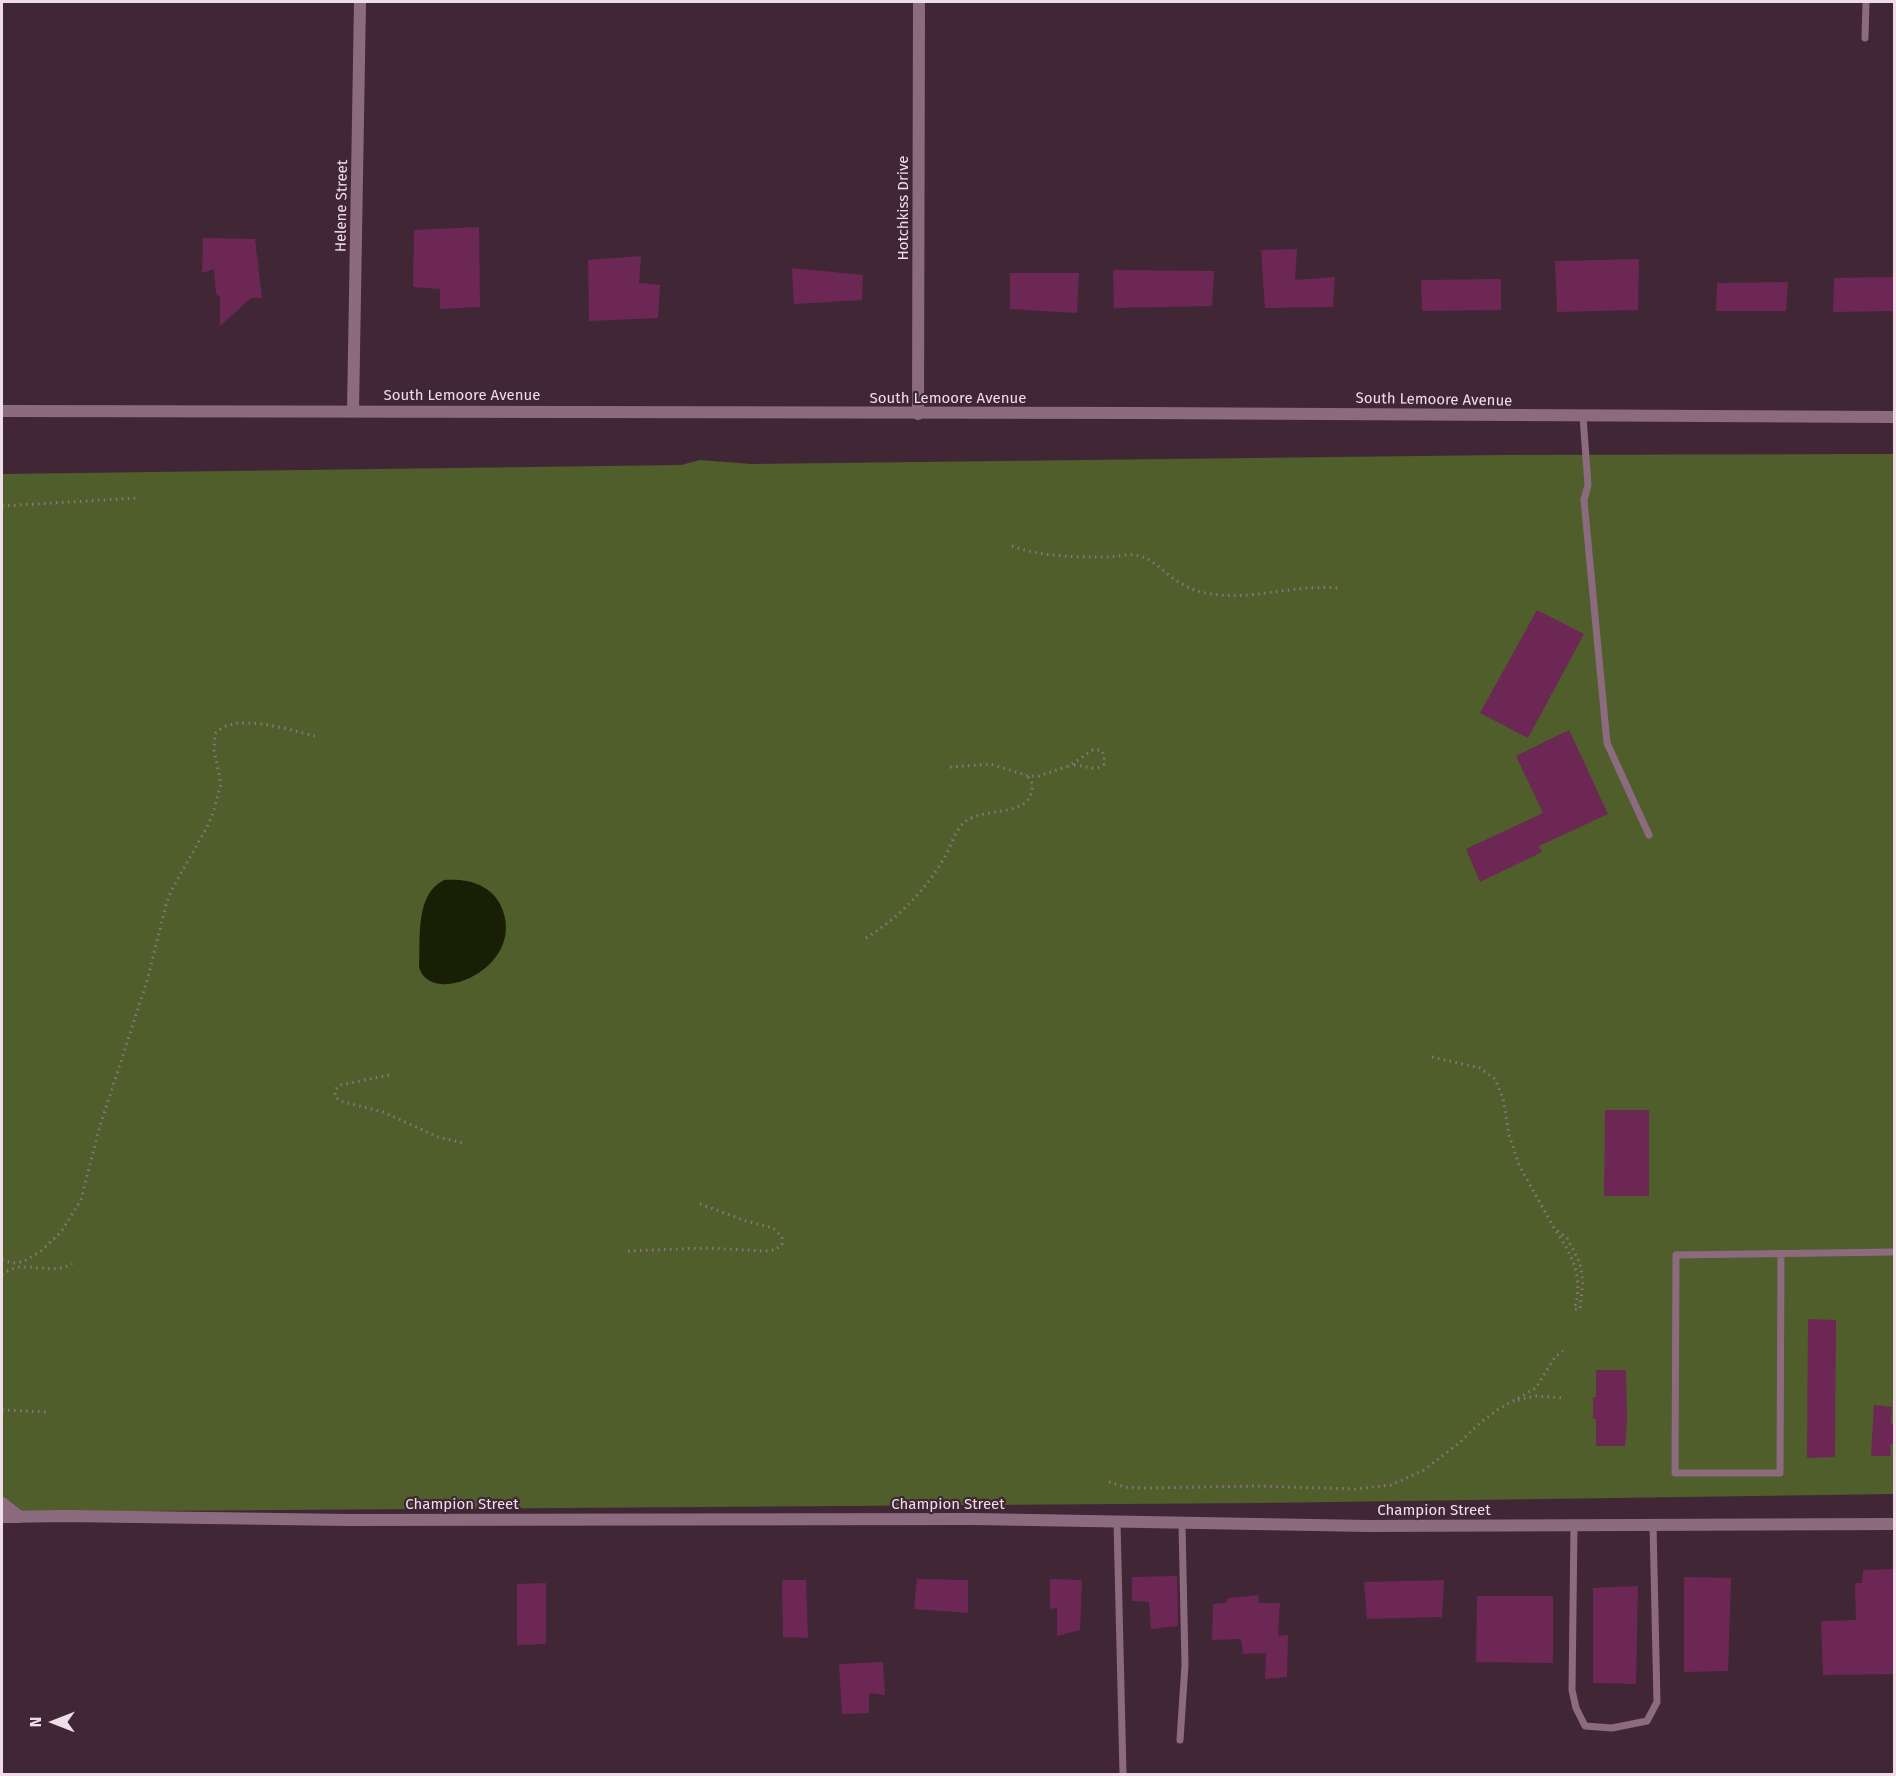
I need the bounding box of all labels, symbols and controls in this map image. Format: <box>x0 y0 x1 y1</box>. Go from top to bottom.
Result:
street label: Hotchkiss Drive <box>895 155 913 261</box>
street label: Helene Street <box>332 160 352 252</box>
street label: South Lemoore Avenue <box>384 387 540 405</box>
street label: South Lemoore Avenue <box>870 390 1026 408</box>
street label: South Lemoore Avenue <box>1355 390 1513 410</box>
street label: Champion Street <box>405 1496 519 1514</box>
street label: Champion Street <box>891 1496 1005 1514</box>
street label: Champion Street <box>1377 1502 1491 1520</box>
north arrow <box>24 1692 84 1752</box>
text: N <box>26 1717 45 1727</box>

